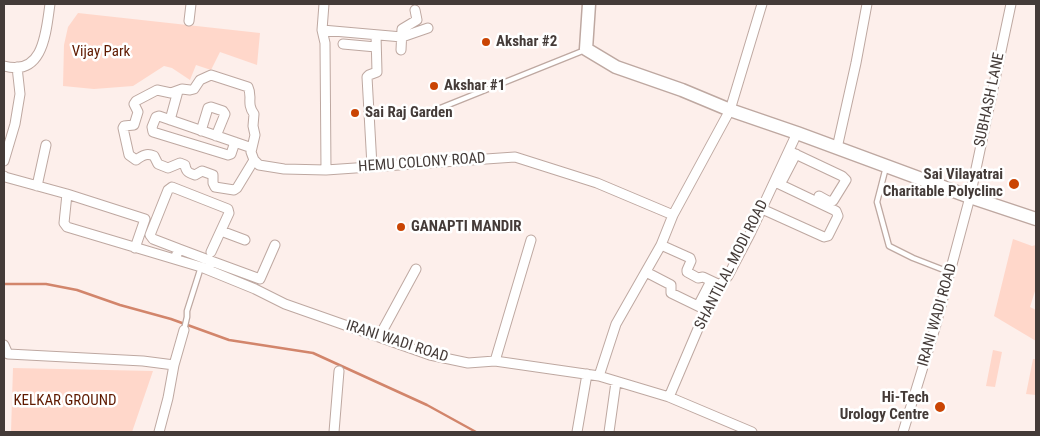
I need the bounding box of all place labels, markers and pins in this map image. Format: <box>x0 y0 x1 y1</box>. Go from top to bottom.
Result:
place label: Akshar #2 <box>496 33 557 51</box>
marker: Akshar #2 <box>480 36 492 48</box>
place label: Akshar #1 <box>444 77 505 95</box>
marker: Akshar #1 <box>428 80 440 92</box>
place label: Sai Raj Garden <box>365 104 453 122</box>
marker: Sai Raj Garden <box>349 107 361 119</box>
place label: Sai Vilayatrai Charitable Polyclinc <box>883 166 1003 201</box>
marker: Sai Vilayatrai Charitable Polyclinc <box>1007 177 1021 191</box>
place label: GANAPTI MANDIR <box>411 218 522 236</box>
marker: GANAPTI MANDIR <box>395 221 407 233</box>
place label: Hi-Tech Urology Centre <box>840 389 929 424</box>
marker: Hi-Tech Urology Centre <box>933 400 947 414</box>

